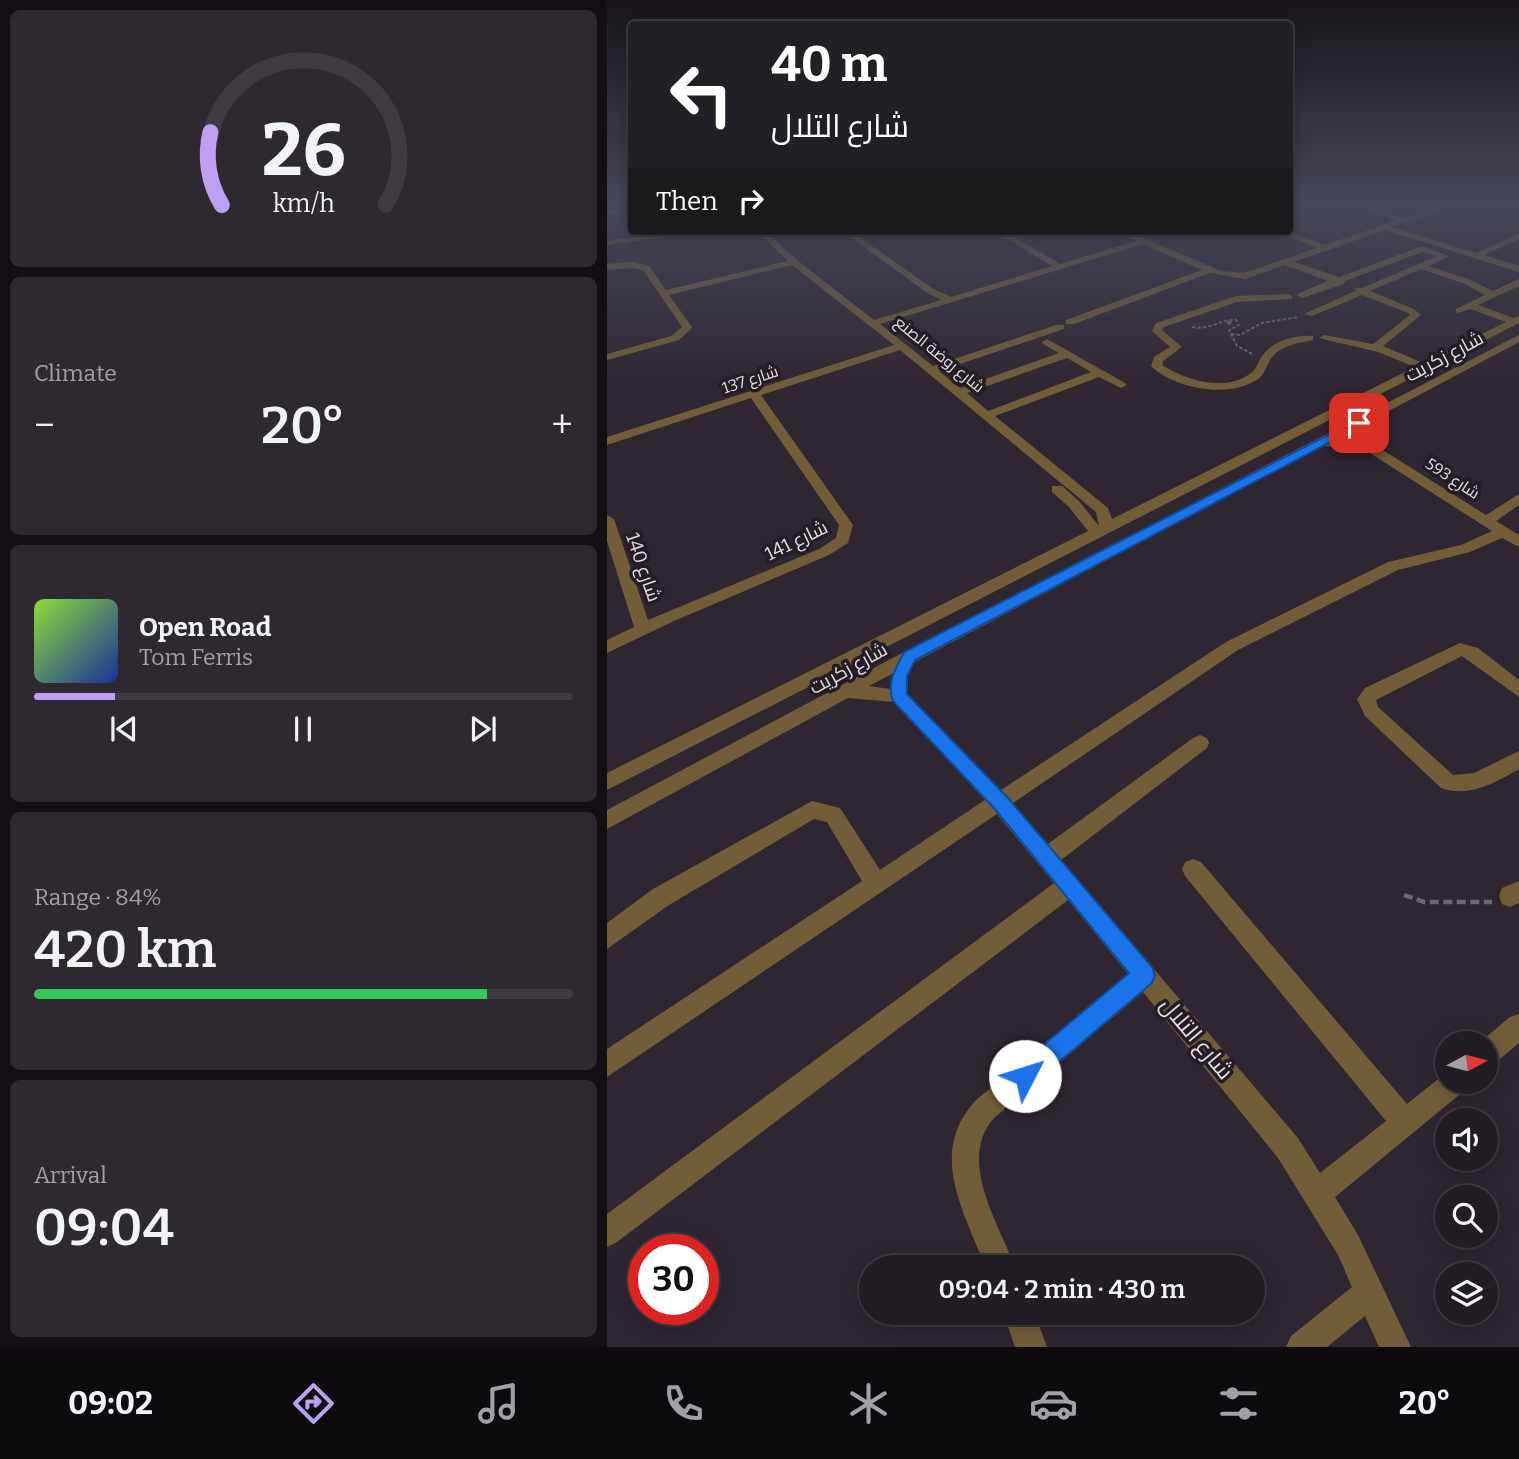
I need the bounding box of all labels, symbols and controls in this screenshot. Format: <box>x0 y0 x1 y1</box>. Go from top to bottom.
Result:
text: 40 m <box>771 35 888 94</box>
icon: left <box>656 49 747 140</box>
text: 26 <box>261 107 346 194</box>
text: شارع التلال <box>771 107 909 145</box>
icon: right <box>732 182 770 220</box>
text: Then <box>656 186 718 217</box>
text: km/h <box>273 189 335 219</box>
street label: شارع روضة الصنع <box>890 312 988 398</box>
street label: شارع زكريت <box>1401 326 1488 388</box>
text: Climate <box>34 359 117 387</box>
street label: شارع 137 <box>720 362 781 399</box>
pin <box>1329 393 1389 453</box>
text: 20° <box>261 394 345 457</box>
text: − <box>34 402 55 448</box>
text: + <box>551 402 573 448</box>
icon: arrive <box>1340 404 1378 442</box>
street label: شارع 593 <box>1421 454 1483 505</box>
street label: شارع 141 <box>761 515 832 567</box>
street label: شارع 140 <box>619 530 666 605</box>
text: Open Road <box>139 612 271 643</box>
street label: شارع زكريت <box>805 638 892 701</box>
text: Tom Ferris <box>139 643 253 671</box>
icon: previous <box>105 710 143 748</box>
icon: pause <box>284 710 322 748</box>
icon: next <box>464 710 502 748</box>
text: Range · 84% <box>34 883 162 911</box>
text: 420 km <box>34 918 216 981</box>
street label: شارع التلال <box>1153 991 1240 1086</box>
north arrow <box>1435 1031 1498 1094</box>
map controls <box>1435 1031 1498 1325</box>
position arrow <box>988 1039 1062 1113</box>
button: sound <box>1435 1108 1498 1171</box>
text: Arrival <box>34 1161 107 1189</box>
button: search <box>1435 1185 1498 1248</box>
text: 09:04 <box>34 1196 174 1259</box>
speed limit sign: 30 <box>628 1234 719 1325</box>
button: layers <box>1435 1262 1498 1325</box>
text: 09:04 · 2 min · 430 m <box>939 1274 1185 1305</box>
icon: directions <box>289 1379 338 1428</box>
icon: music <box>474 1379 523 1428</box>
icon: phone <box>659 1379 708 1428</box>
icon: climate <box>844 1379 893 1428</box>
icon: car <box>1029 1379 1078 1428</box>
icon: filters <box>1214 1379 1263 1428</box>
text: 09:02 <box>68 1384 153 1422</box>
text: 20° <box>1399 1384 1451 1422</box>

